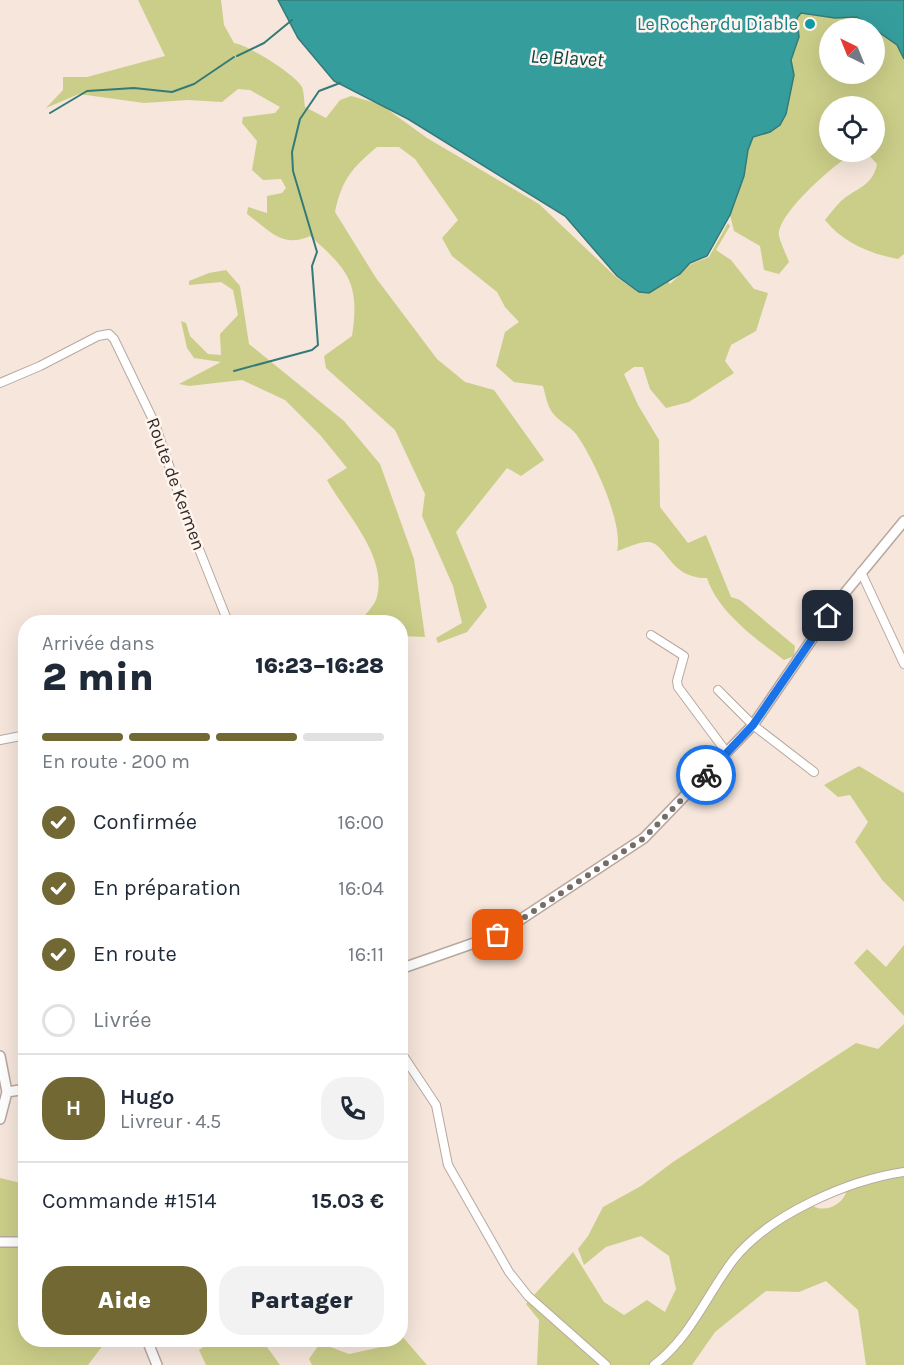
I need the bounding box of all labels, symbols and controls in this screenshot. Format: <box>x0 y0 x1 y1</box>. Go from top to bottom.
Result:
place label: Le Rocher du Diable <box>637 13 798 35</box>
marker: Le Rocher du Diable <box>803 17 817 31</box>
north arrow <box>819 18 885 84</box>
map controls <box>819 18 885 162</box>
water label: Le Blavet <box>530 45 604 71</box>
button: locate <box>819 96 885 162</box>
street label: Route de Kermen <box>142 415 210 553</box>
pin <box>802 590 853 641</box>
icon: home <box>811 599 844 632</box>
text: Arrivée dans <box>42 632 155 655</box>
text: 16:23–16:28 <box>255 653 384 679</box>
text: 2 min <box>42 654 154 700</box>
courier <box>676 745 736 805</box>
text: En route · 200 m <box>42 750 190 773</box>
icon: bike <box>690 759 723 792</box>
icon: check <box>42 806 75 839</box>
text: Confirmée <box>93 809 197 835</box>
text: 16:00 <box>338 811 384 834</box>
icon: check <box>42 872 75 905</box>
text: En préparation <box>93 875 241 901</box>
text: 16:04 <box>338 877 384 900</box>
pin <box>472 909 523 960</box>
icon: bag <box>481 918 514 951</box>
icon: check <box>42 938 75 971</box>
text: En route <box>93 941 177 967</box>
text: 16:11 <box>348 943 384 966</box>
text: Livrée <box>93 1007 151 1033</box>
button: phone <box>321 1077 384 1140</box>
text: Hugo <box>120 1084 175 1110</box>
text: H <box>66 1095 81 1121</box>
text: Livreur · 4.5 <box>120 1110 221 1133</box>
text: Commande #1514 <box>42 1188 217 1214</box>
text: 15.03 € <box>312 1188 384 1214</box>
button: Aide <box>42 1266 207 1335</box>
button: Partager <box>219 1266 384 1335</box>

